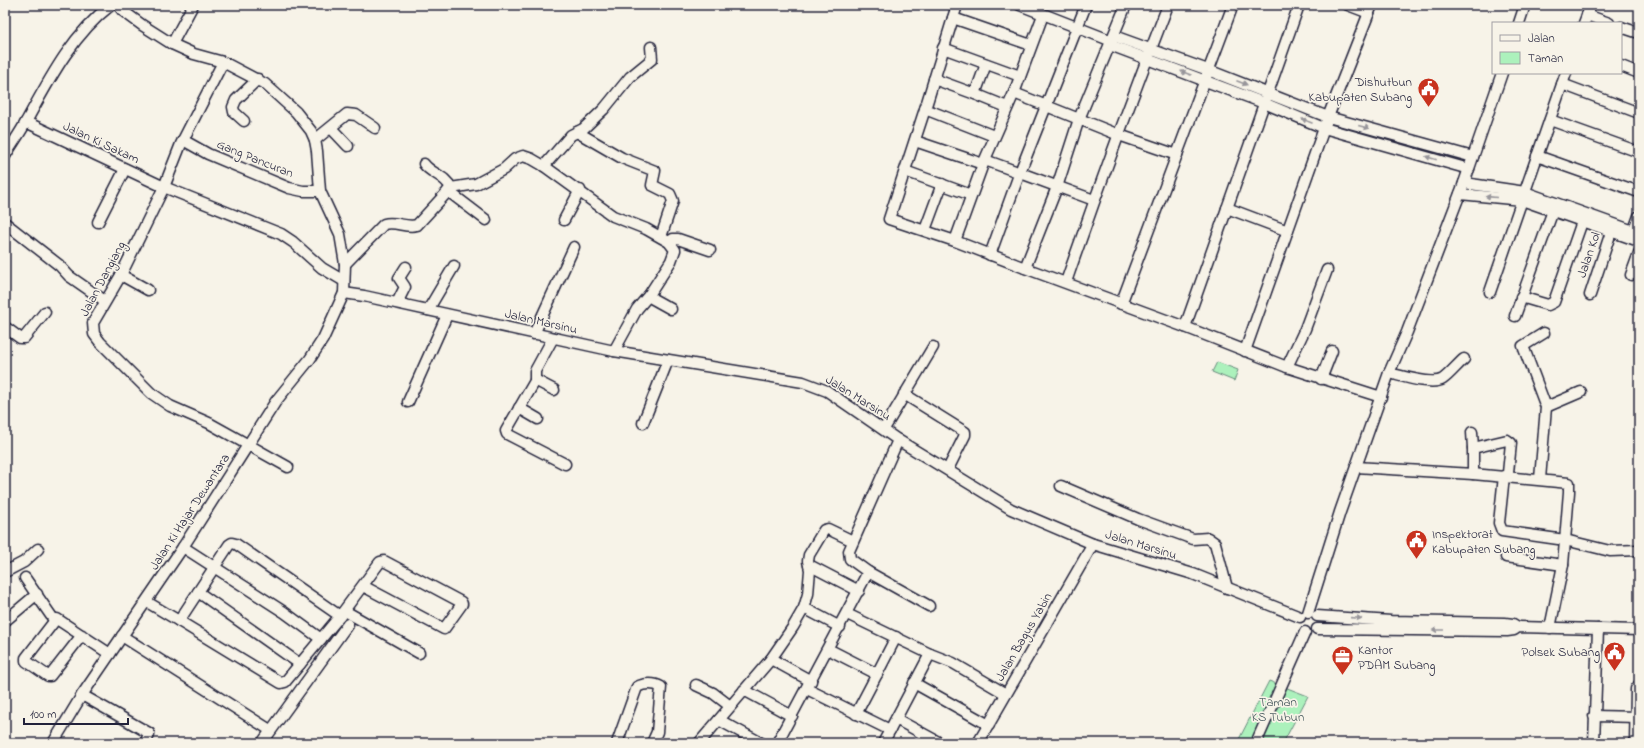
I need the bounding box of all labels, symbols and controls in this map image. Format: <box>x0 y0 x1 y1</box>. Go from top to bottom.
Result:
legend <box>1492 22 1622 74</box>
text: Jalan <box>1528 30 1555 48</box>
text: Taman <box>1528 50 1563 68</box>
one-way arrow <box>1180 70 1192 76</box>
place label: Dishutbun Kabupaten Subang <box>1309 73 1412 108</box>
public building icon: Dishutbun Kabupaten Subang <box>1415 76 1441 109</box>
one-way arrow <box>1237 81 1249 87</box>
street label: Jalan Ki Sakam <box>60 117 142 169</box>
one-way arrow <box>1301 117 1313 123</box>
one-way arrow <box>1359 124 1371 130</box>
street label: Gang Pancuran <box>213 135 296 184</box>
one-way arrow <box>1425 155 1437 161</box>
one-way arrow <box>1485 193 1497 200</box>
street label: Jalan Kol <box>1572 230 1606 280</box>
street label: Jalan Dangiang <box>75 238 132 320</box>
street label: Jalan Marsinu <box>503 304 579 340</box>
street label: Jalan Marsinu <box>822 370 894 426</box>
street label: Jalan Ki Hajar Dewantara <box>145 450 235 574</box>
street label: Jalan Marsinu <box>1103 525 1179 565</box>
place label: Inspektorat Kabupaten Subang <box>1432 525 1536 560</box>
public building icon: Inspektorat Kabupaten Subang <box>1404 528 1430 561</box>
street label: Jalan Bagus Yabin <box>991 589 1058 685</box>
one-way arrow <box>1350 615 1362 622</box>
one-way arrow <box>1431 627 1444 633</box>
public building icon: Polsek Subang <box>1602 639 1628 672</box>
place label: Kantor PDAM Subang <box>1358 641 1435 676</box>
place label: Polsek Subang <box>1521 643 1600 663</box>
office icon: Kantor PDAM Subang <box>1330 644 1356 677</box>
park label: Taman KS Tubun <box>1252 693 1304 727</box>
scale bar <box>24 700 128 726</box>
text: 100 m <box>30 706 57 724</box>

